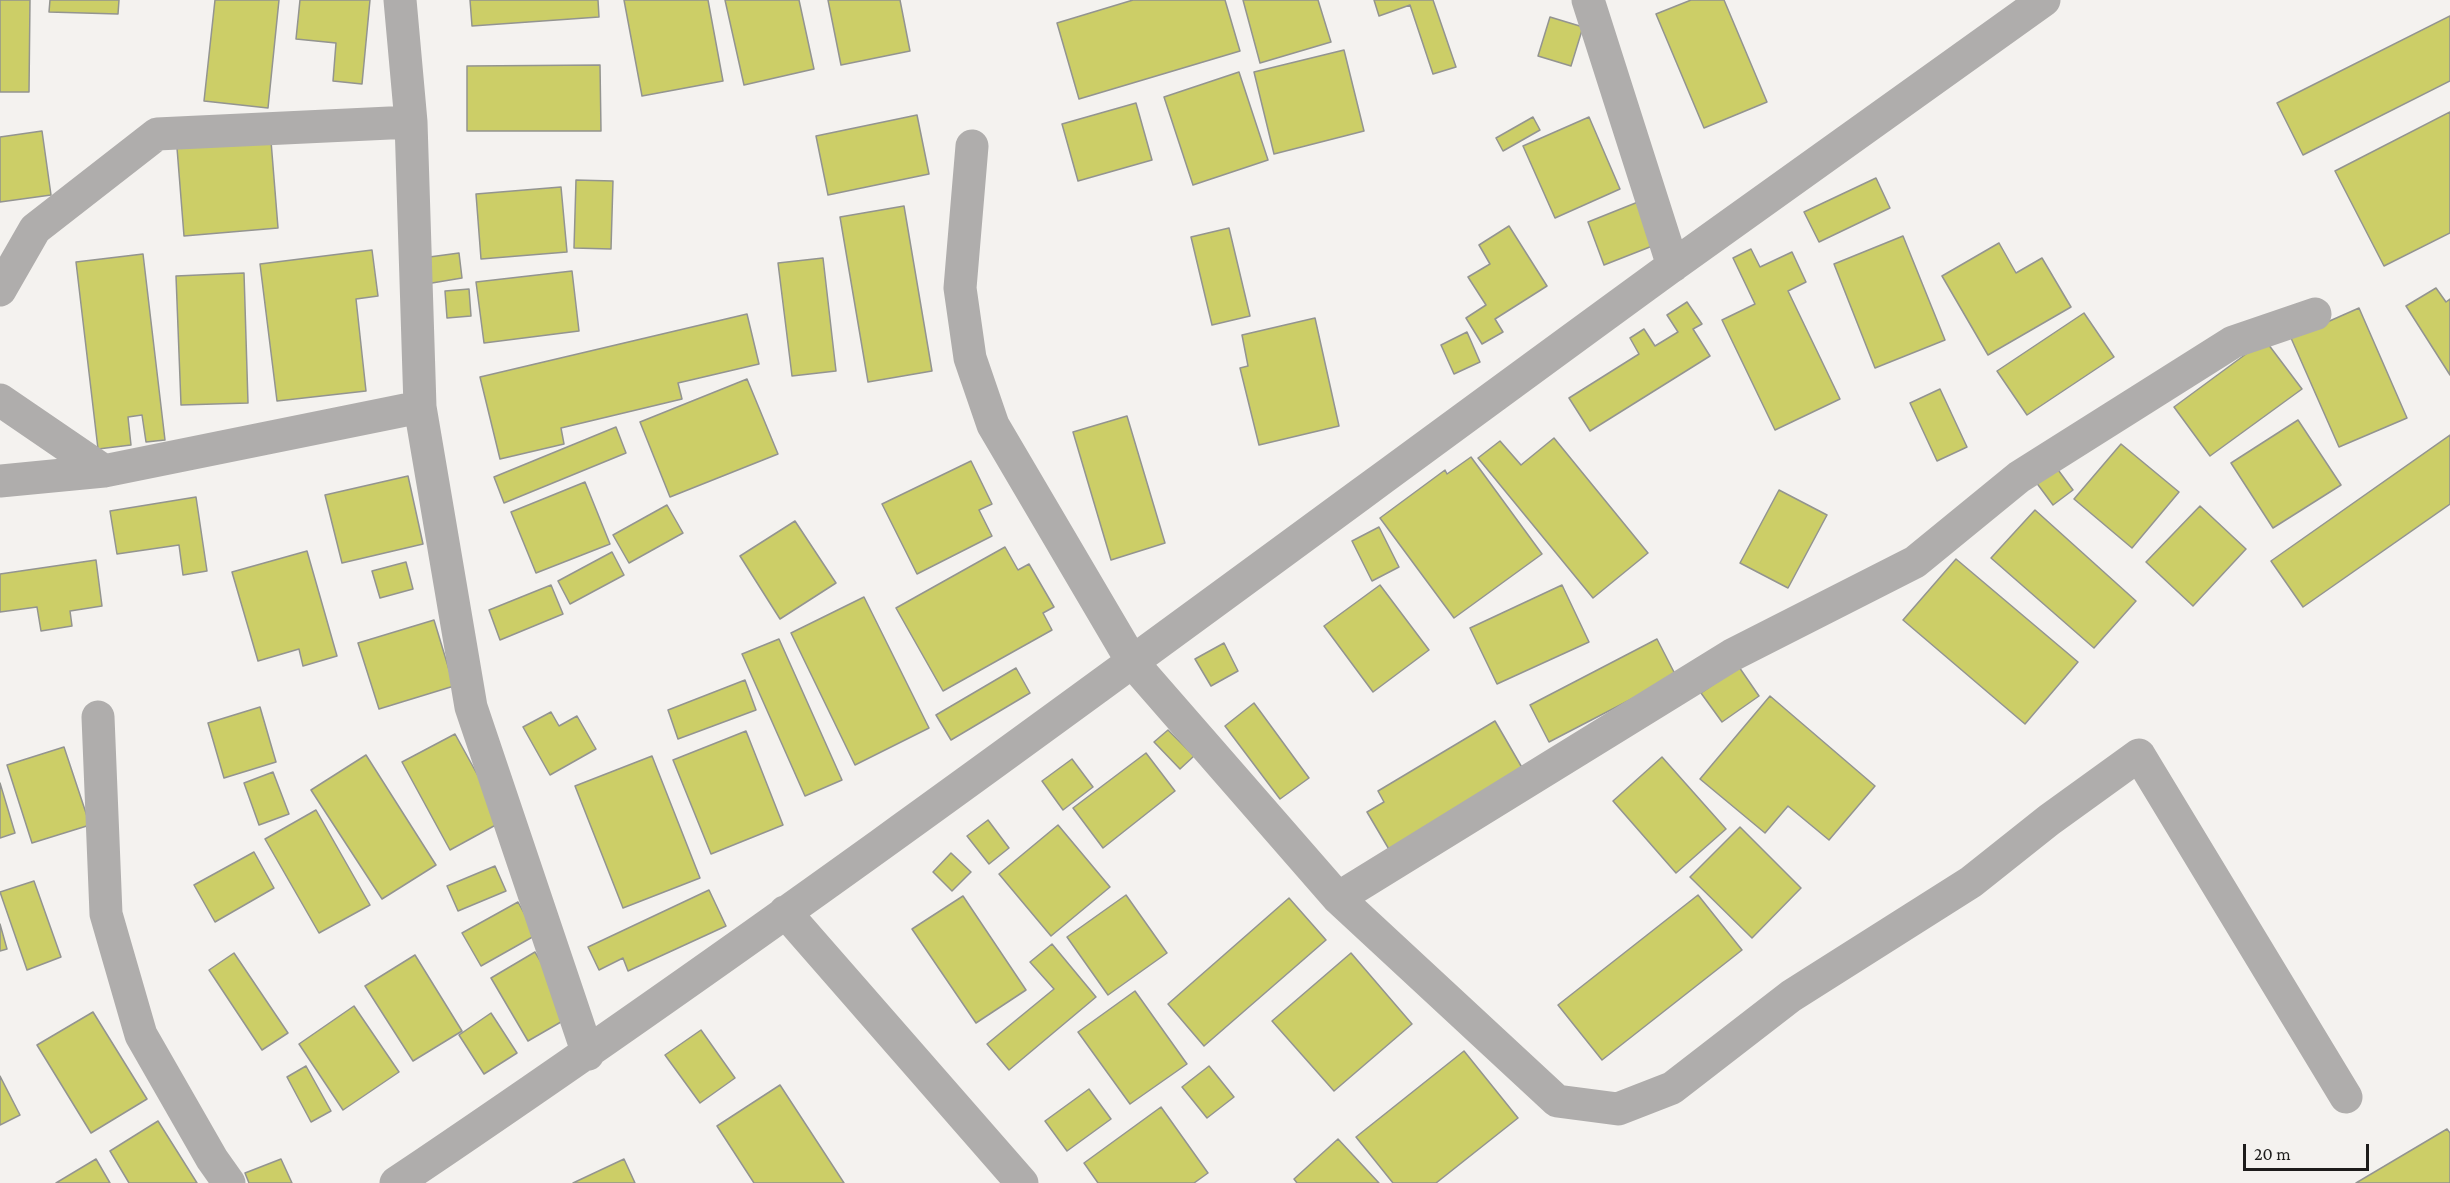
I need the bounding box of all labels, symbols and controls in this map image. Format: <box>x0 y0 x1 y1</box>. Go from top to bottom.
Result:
scale bar <box>2246 1132 2372 1170</box>
text: 20 m <box>2254 1144 2291 1164</box>

